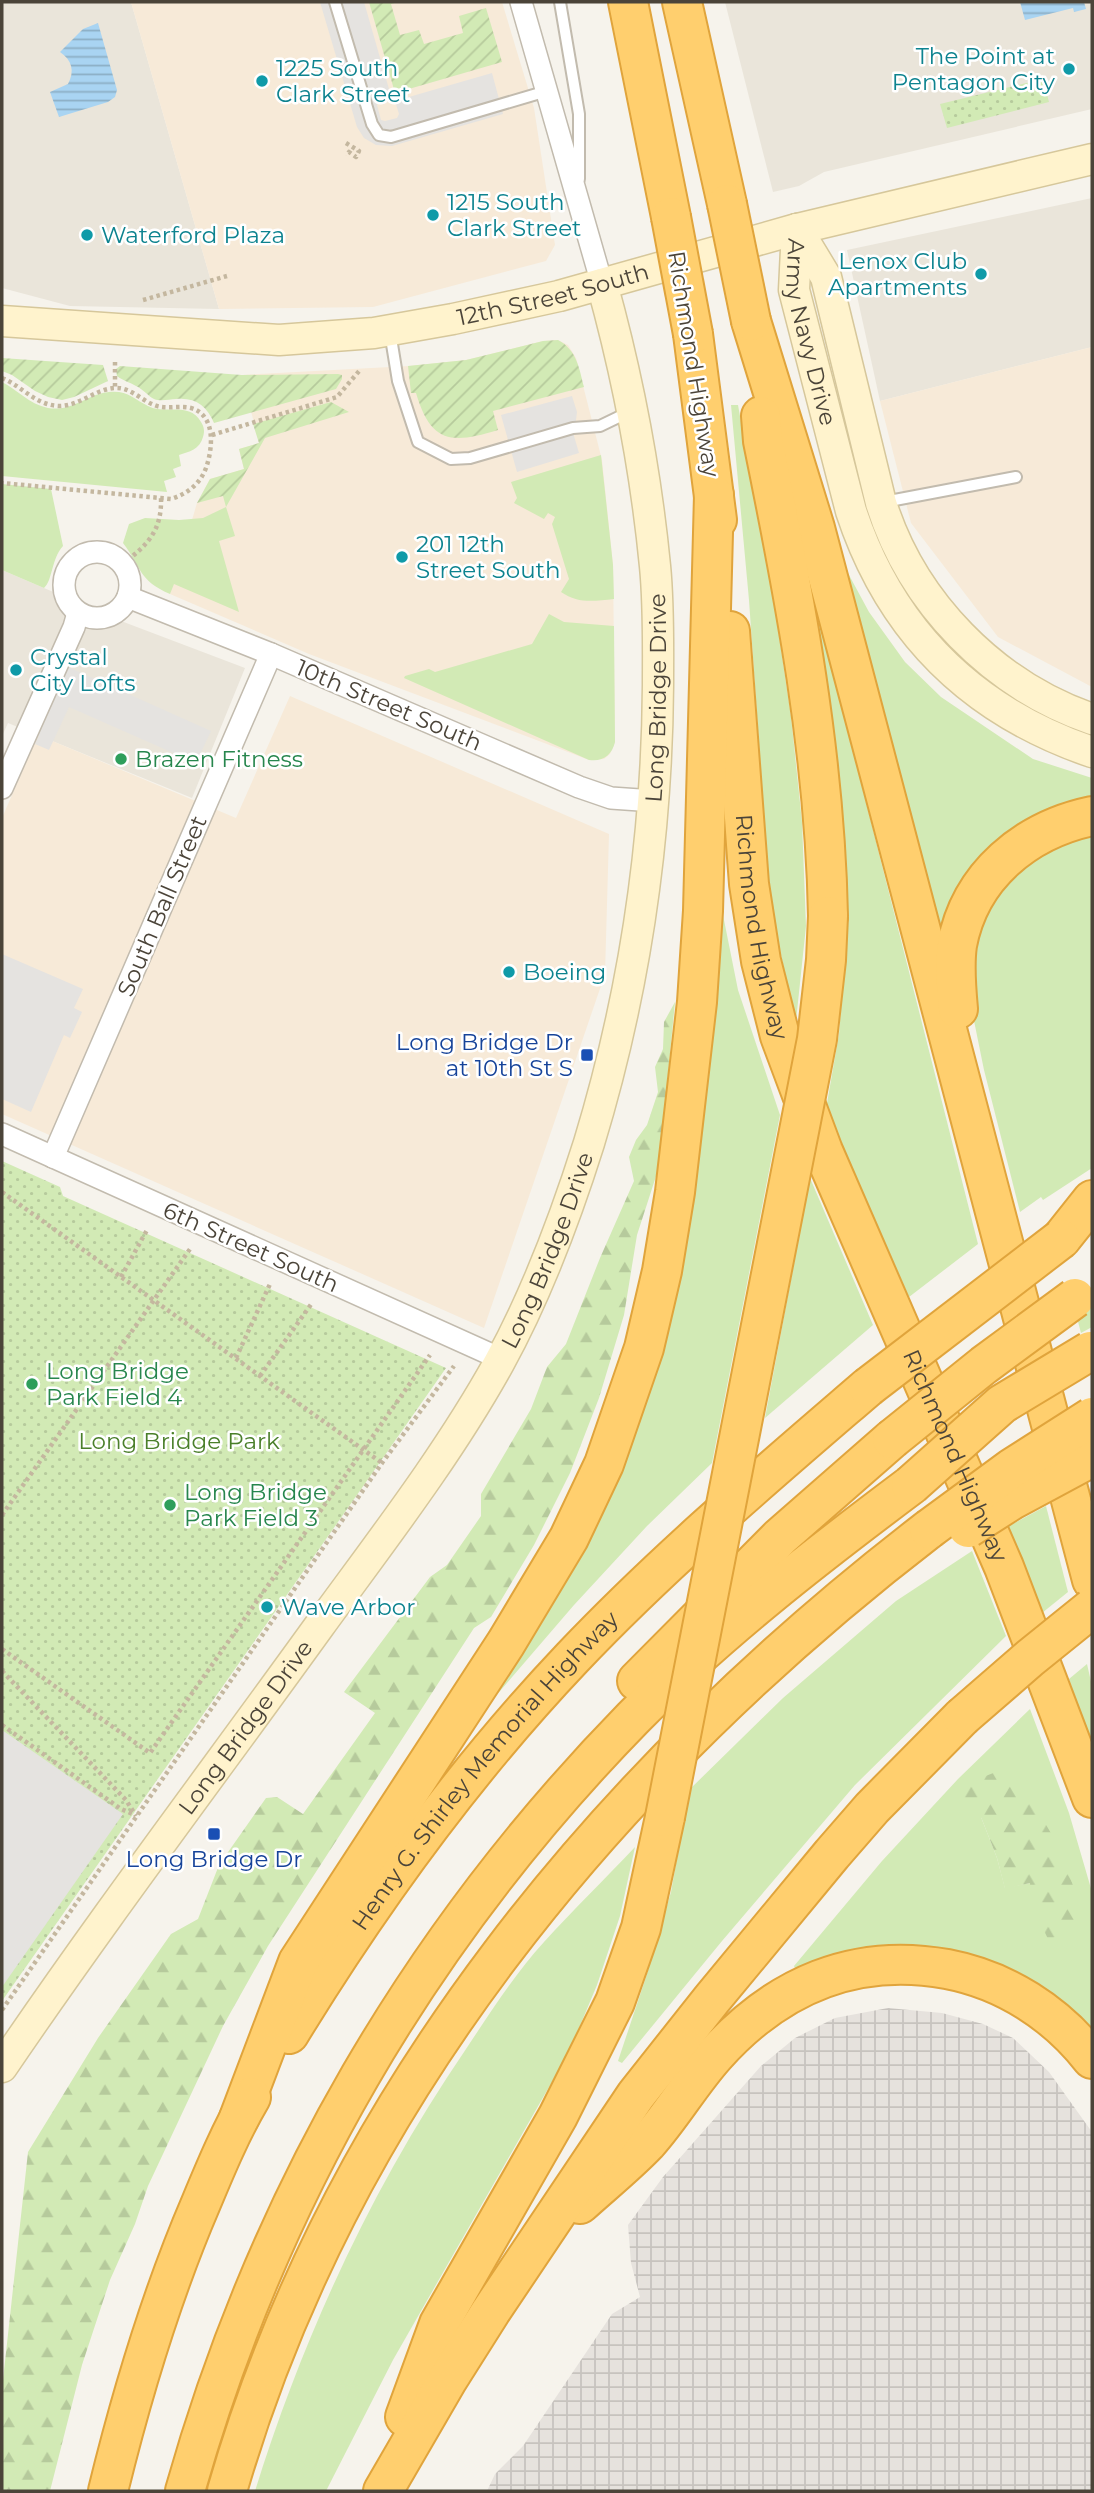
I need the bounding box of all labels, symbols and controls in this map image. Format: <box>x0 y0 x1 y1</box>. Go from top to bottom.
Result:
place label: The Point at Pentagon City <box>892 42 1056 96</box>
place label: 1225 South Clark Street <box>276 54 410 108</box>
marker: The Point at Pentagon City <box>1061 61 1077 77</box>
marker: 1225 South Clark Street <box>254 73 270 89</box>
place label: 1215 South Clark Street <box>447 188 581 242</box>
marker: 1215 South Clark Street <box>425 207 441 223</box>
place label: Waterford Plaza <box>101 221 285 249</box>
marker: Waterford Plaza <box>79 227 95 243</box>
street label: Army Navy Drive <box>780 238 842 429</box>
place label: Lenox Club Apartments <box>828 247 967 301</box>
street label: Richmond Highway <box>662 249 726 480</box>
street label: 12th Street South <box>454 257 652 332</box>
marker: Lenox Club Apartments <box>973 266 989 282</box>
place label: 201 12th Street South <box>416 530 560 584</box>
marker: 201 12th Street South <box>394 549 410 565</box>
street label: Long Bridge Drive <box>639 593 672 804</box>
place label: Crystal City Lofts <box>30 643 135 697</box>
street label: 10th Street South <box>292 653 486 757</box>
marker: Crystal City Lofts <box>8 662 24 678</box>
place label: Brazen Fitness <box>135 745 303 773</box>
marker: Brazen Fitness <box>113 751 129 767</box>
street label: South Ball Street <box>111 811 213 1001</box>
street label: Richmond Highway <box>730 813 795 1043</box>
place label: Boeing <box>523 958 606 986</box>
marker: Boeing <box>501 964 517 980</box>
place label: Long Bridge Dr at 10th St S <box>396 1028 573 1082</box>
marker: Long Bridge Dr at 10th St S <box>579 1047 595 1063</box>
street label: Long Bridge Drive <box>495 1149 599 1353</box>
street label: 6th Street South <box>159 1196 343 1298</box>
street label: Richmond Highway <box>897 1345 1014 1566</box>
place label: Long Bridge Park Field 4 <box>46 1357 189 1411</box>
marker: Long Bridge Park Field 4 <box>24 1376 40 1392</box>
park label: Long Bridge Park <box>78 1427 280 1455</box>
place label: Long Bridge Park Field 3 <box>184 1478 327 1532</box>
marker: Long Bridge Park Field 3 <box>162 1497 178 1513</box>
place label: Wave Arbor <box>281 1593 415 1621</box>
marker: Wave Arbor <box>259 1599 275 1615</box>
street label: Henry G. Shirley Memorial Highway <box>346 1605 624 1936</box>
street label: Long Bridge Drive <box>172 1634 319 1820</box>
marker: Long Bridge Dr <box>206 1826 222 1842</box>
place label: Long Bridge Dr <box>125 1845 303 1873</box>

